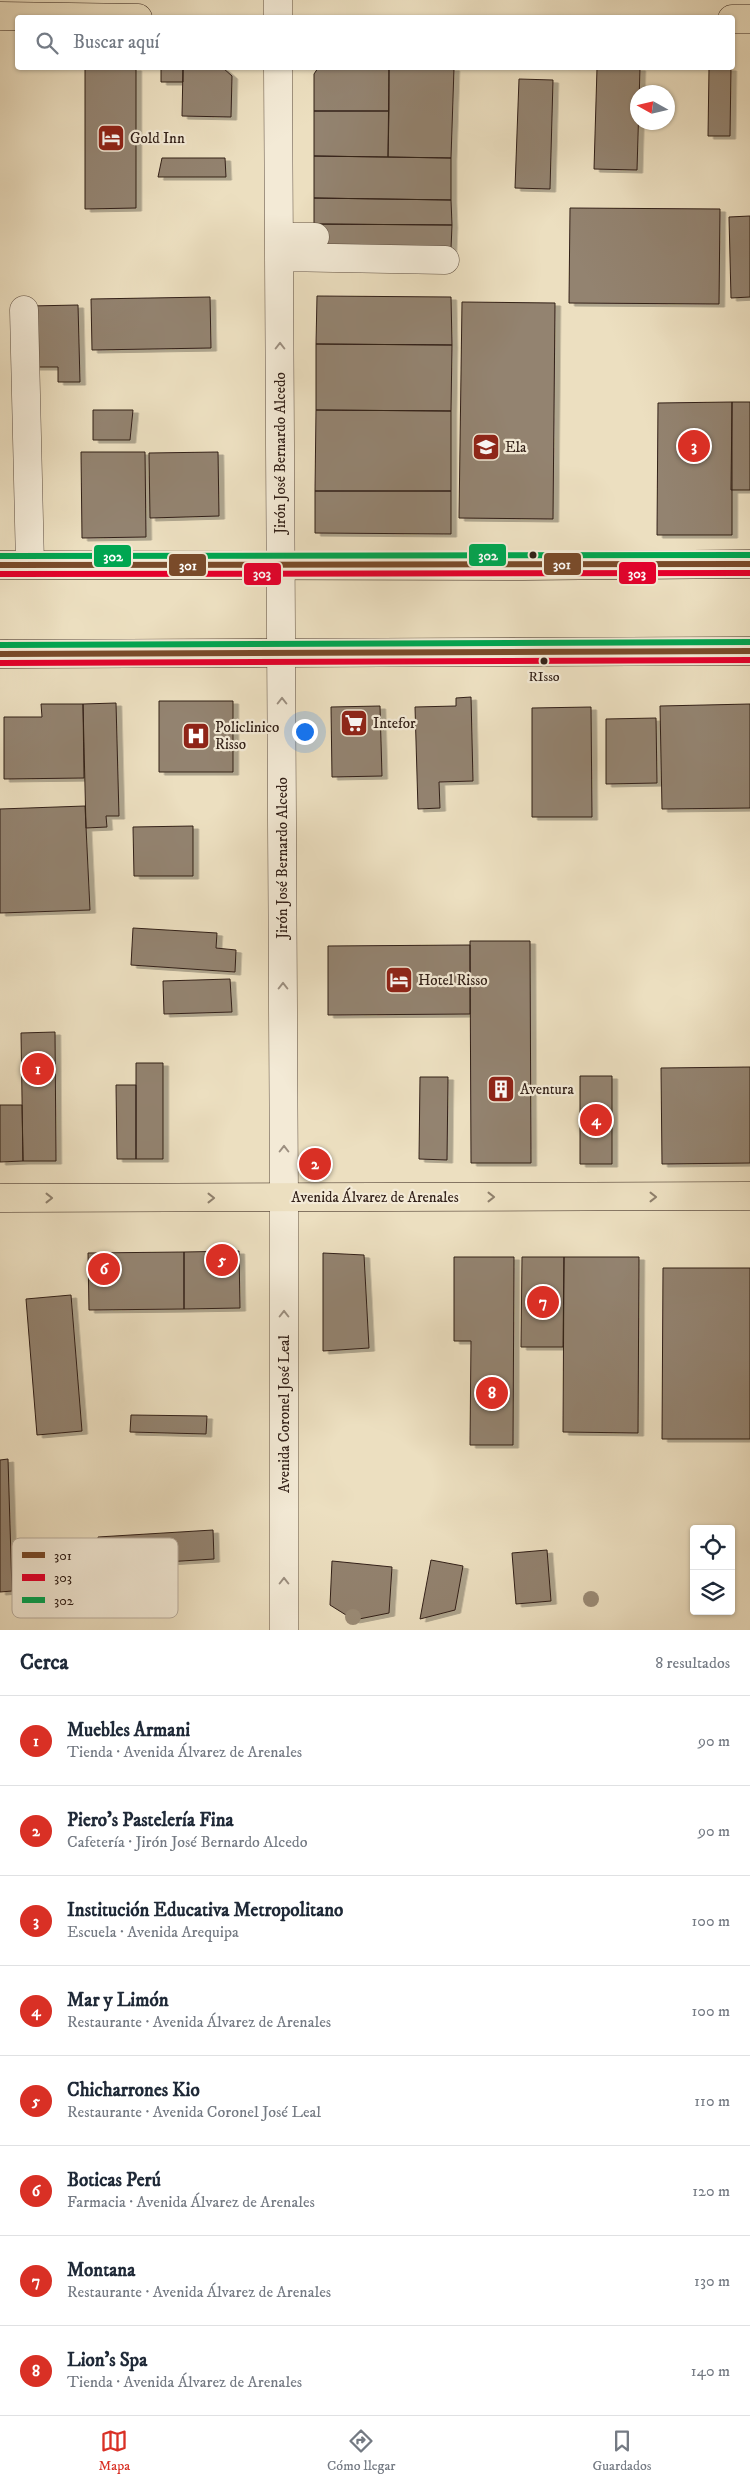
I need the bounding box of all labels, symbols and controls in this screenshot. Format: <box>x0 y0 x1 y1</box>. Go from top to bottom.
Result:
search box <box>15 15 735 70</box>
icon: search <box>33 29 61 57</box>
text: Buscar aquí <box>73 31 159 54</box>
north arrow <box>630 85 675 130</box>
hotel icon: Gold Inn <box>96 123 126 153</box>
place label: Gold Inn <box>130 129 185 148</box>
one-way arrow <box>275 342 285 350</box>
street label: Jirón José Bernardo Alcedo <box>271 372 290 536</box>
pin: 3 <box>678 427 710 465</box>
school or university icon: Ela <box>471 432 501 462</box>
place label: Ela <box>505 438 527 457</box>
line badge: 302 <box>468 543 507 567</box>
line badge: 302 <box>93 544 132 568</box>
text: 302 <box>478 547 499 565</box>
text: 302 <box>103 548 124 566</box>
unlabelled marker <box>528 550 538 560</box>
line badge: 301 <box>543 552 582 576</box>
line badge: 301 <box>168 553 207 577</box>
text: 301 <box>553 556 571 574</box>
text: 301 <box>179 557 197 575</box>
line badge: 303 <box>618 561 657 585</box>
line badge: 303 <box>243 562 282 586</box>
text: 303 <box>253 565 271 583</box>
text: 303 <box>628 565 646 583</box>
marker: RIsso <box>539 656 549 666</box>
place label: RIsso <box>528 668 560 686</box>
one-way arrow <box>277 697 287 705</box>
supermarket icon: Intefor <box>339 708 369 738</box>
place label: Intefor <box>373 714 416 733</box>
place label: Policlinico Risso <box>215 718 279 754</box>
your location <box>292 719 318 745</box>
hospital icon: Policlinico Risso <box>181 721 211 751</box>
street label: Jirón José Bernardo Alcedo <box>273 777 292 941</box>
hotel icon: Hotel Risso <box>384 965 414 995</box>
place label: Hotel Risso <box>418 971 488 990</box>
one-way arrow <box>278 982 288 990</box>
pin: 1 <box>22 1050 54 1088</box>
building icon: Aventura <box>486 1074 516 1104</box>
place label: Aventura <box>520 1080 574 1099</box>
pin: 4 <box>580 1101 612 1139</box>
one-way arrow <box>279 1145 289 1152</box>
pin: 2 <box>299 1145 331 1183</box>
street label: Avenida Álvarez de Arenales <box>291 1187 459 1207</box>
one-way arrow <box>487 1192 495 1202</box>
one-way arrow <box>650 1192 657 1202</box>
one-way arrow <box>45 1193 53 1203</box>
one-way arrow <box>208 1193 215 1203</box>
pin: 5 <box>206 1241 238 1279</box>
pin: 6 <box>88 1250 120 1288</box>
pin: 7 <box>527 1283 559 1321</box>
one-way arrow <box>279 1310 289 1318</box>
street label: Avenida Coronel José Leal <box>275 1335 294 1493</box>
pin: 8 <box>476 1374 508 1412</box>
map controls <box>690 1525 735 1615</box>
button: locate <box>690 1525 735 1570</box>
legend <box>12 1538 178 1618</box>
text: 301 <box>54 1547 72 1565</box>
text: 303 <box>54 1569 72 1587</box>
button: layers <box>690 1570 735 1615</box>
one-way arrow <box>279 1577 289 1585</box>
text: 302 <box>54 1592 74 1610</box>
text: Cerca <box>20 1650 68 1676</box>
text: 8 resultados <box>655 1653 730 1673</box>
text: Muebles Armani <box>67 1719 190 1742</box>
text: 1 <box>33 1731 39 1751</box>
text: 90 m <box>698 1731 730 1751</box>
text: Tienda · Avenida Álvarez de Arenales <box>67 1742 302 1762</box>
text: Piero's Pastelería Fina <box>67 1809 234 1832</box>
text: 2 <box>32 1821 40 1841</box>
text: 90 m <box>698 1821 730 1841</box>
text: Cafetería · Jirón José Bernardo Alcedo <box>67 1832 308 1852</box>
text: Institución Educativa Metropolitano <box>67 1899 343 1922</box>
text: 3 <box>33 1911 39 1931</box>
text: 100 m <box>692 1911 730 1931</box>
text: Escuela · Avenida Arequipa <box>67 1922 239 1942</box>
text: Mar y Limón <box>67 1989 169 2012</box>
text: 4 <box>31 2001 41 2021</box>
text: 100 m <box>692 2001 730 2021</box>
text: Restaurante · Avenida Álvarez de Arenales <box>67 2012 331 2032</box>
text: Chicharrones Kio <box>67 2079 200 2102</box>
text: 5 <box>32 2091 40 2111</box>
text: 110 m <box>694 2091 730 2111</box>
text: Restaurante · Avenida Coronel José Leal <box>67 2102 321 2122</box>
text: Boticas Perú <box>67 2169 161 2192</box>
text: 6 <box>32 2181 40 2201</box>
text: 120 m <box>692 2181 730 2201</box>
text: Farmacia · Avenida Álvarez de Arenales <box>67 2192 315 2212</box>
text: Montana <box>67 2259 135 2282</box>
text: 7 <box>32 2271 40 2291</box>
text: 130 m <box>694 2271 730 2291</box>
text: Restaurante · Avenida Álvarez de Arenales <box>67 2282 331 2302</box>
text: Lion's Spa <box>67 2349 147 2372</box>
text: 8 <box>32 2361 40 2381</box>
text: 140 m <box>691 2361 730 2381</box>
text: Tienda · Avenida Álvarez de Arenales <box>67 2372 302 2392</box>
tab: Mapa <box>98 2427 130 2475</box>
tab: Cómo llegar <box>327 2427 396 2475</box>
tab: Guardados <box>592 2427 652 2475</box>

